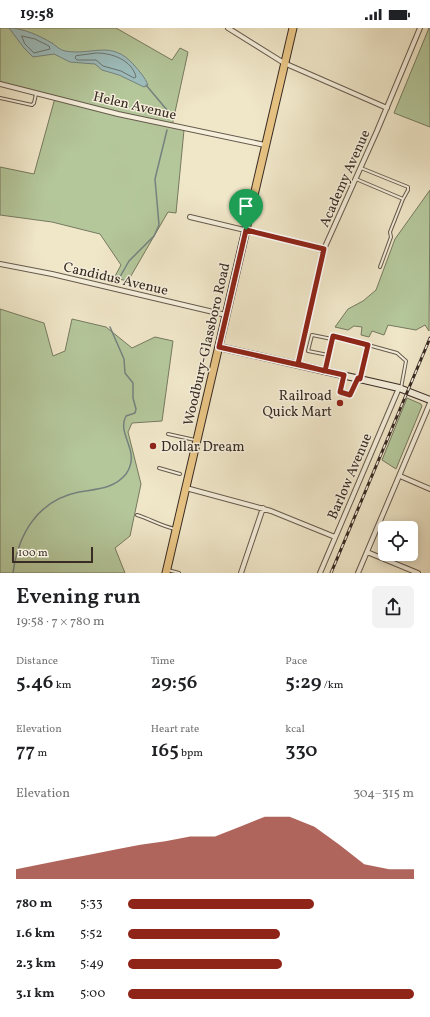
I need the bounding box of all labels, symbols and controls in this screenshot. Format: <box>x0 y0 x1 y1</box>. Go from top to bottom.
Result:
text: 19:58 <box>20 4 54 25</box>
street label: Helen Avenue <box>91 88 179 125</box>
street label: Academy Avenue <box>315 126 376 230</box>
pin <box>229 189 263 230</box>
icon: arrive <box>235 195 257 217</box>
street label: Candidus Avenue <box>61 258 170 301</box>
street label: Woodbury-Glassboro Road <box>179 261 235 428</box>
place label: Railroad Quick Mart <box>263 387 332 422</box>
marker: Railroad Quick Mart <box>335 398 345 408</box>
street label: Barlow Avenue <box>324 430 377 523</box>
place label: Dollar Dream <box>161 438 245 457</box>
marker: Dollar Dream <box>148 441 158 451</box>
map controls <box>378 521 418 561</box>
button: locate <box>378 521 418 561</box>
scale bar <box>12 545 93 564</box>
text: 100 m <box>18 546 48 561</box>
text: Evening run <box>16 582 141 613</box>
button: share <box>372 586 414 628</box>
text: 19:58 · 7 × 780 m <box>16 613 105 631</box>
text: Distance <box>16 654 58 669</box>
text: Time <box>151 654 175 669</box>
text: Pace <box>285 654 307 669</box>
text: 5.46 <box>16 669 54 697</box>
text: 29:56 <box>151 669 197 697</box>
text: 5:29 <box>285 669 321 697</box>
text: km <box>54 678 71 693</box>
text: /km <box>321 678 343 693</box>
text: Elevation <box>16 722 62 737</box>
text: Heart rate <box>151 722 199 737</box>
text: kcal <box>285 722 305 737</box>
text: 77 <box>16 737 35 765</box>
text: 165 <box>151 737 179 765</box>
text: 330 <box>285 737 318 765</box>
text: m <box>35 746 47 761</box>
text: bpm <box>179 746 203 761</box>
text: Elevation <box>16 785 70 803</box>
text: 304–315 m <box>353 785 414 803</box>
text: 780 m <box>16 895 52 913</box>
text: 5:33 <box>80 895 103 913</box>
text: 1.6 km <box>16 925 55 943</box>
text: 5:52 <box>80 925 103 943</box>
text: 2.3 km <box>16 955 56 973</box>
text: 5:49 <box>80 955 103 973</box>
text: 3.1 km <box>16 985 55 1003</box>
text: 5:00 <box>80 985 105 1003</box>

